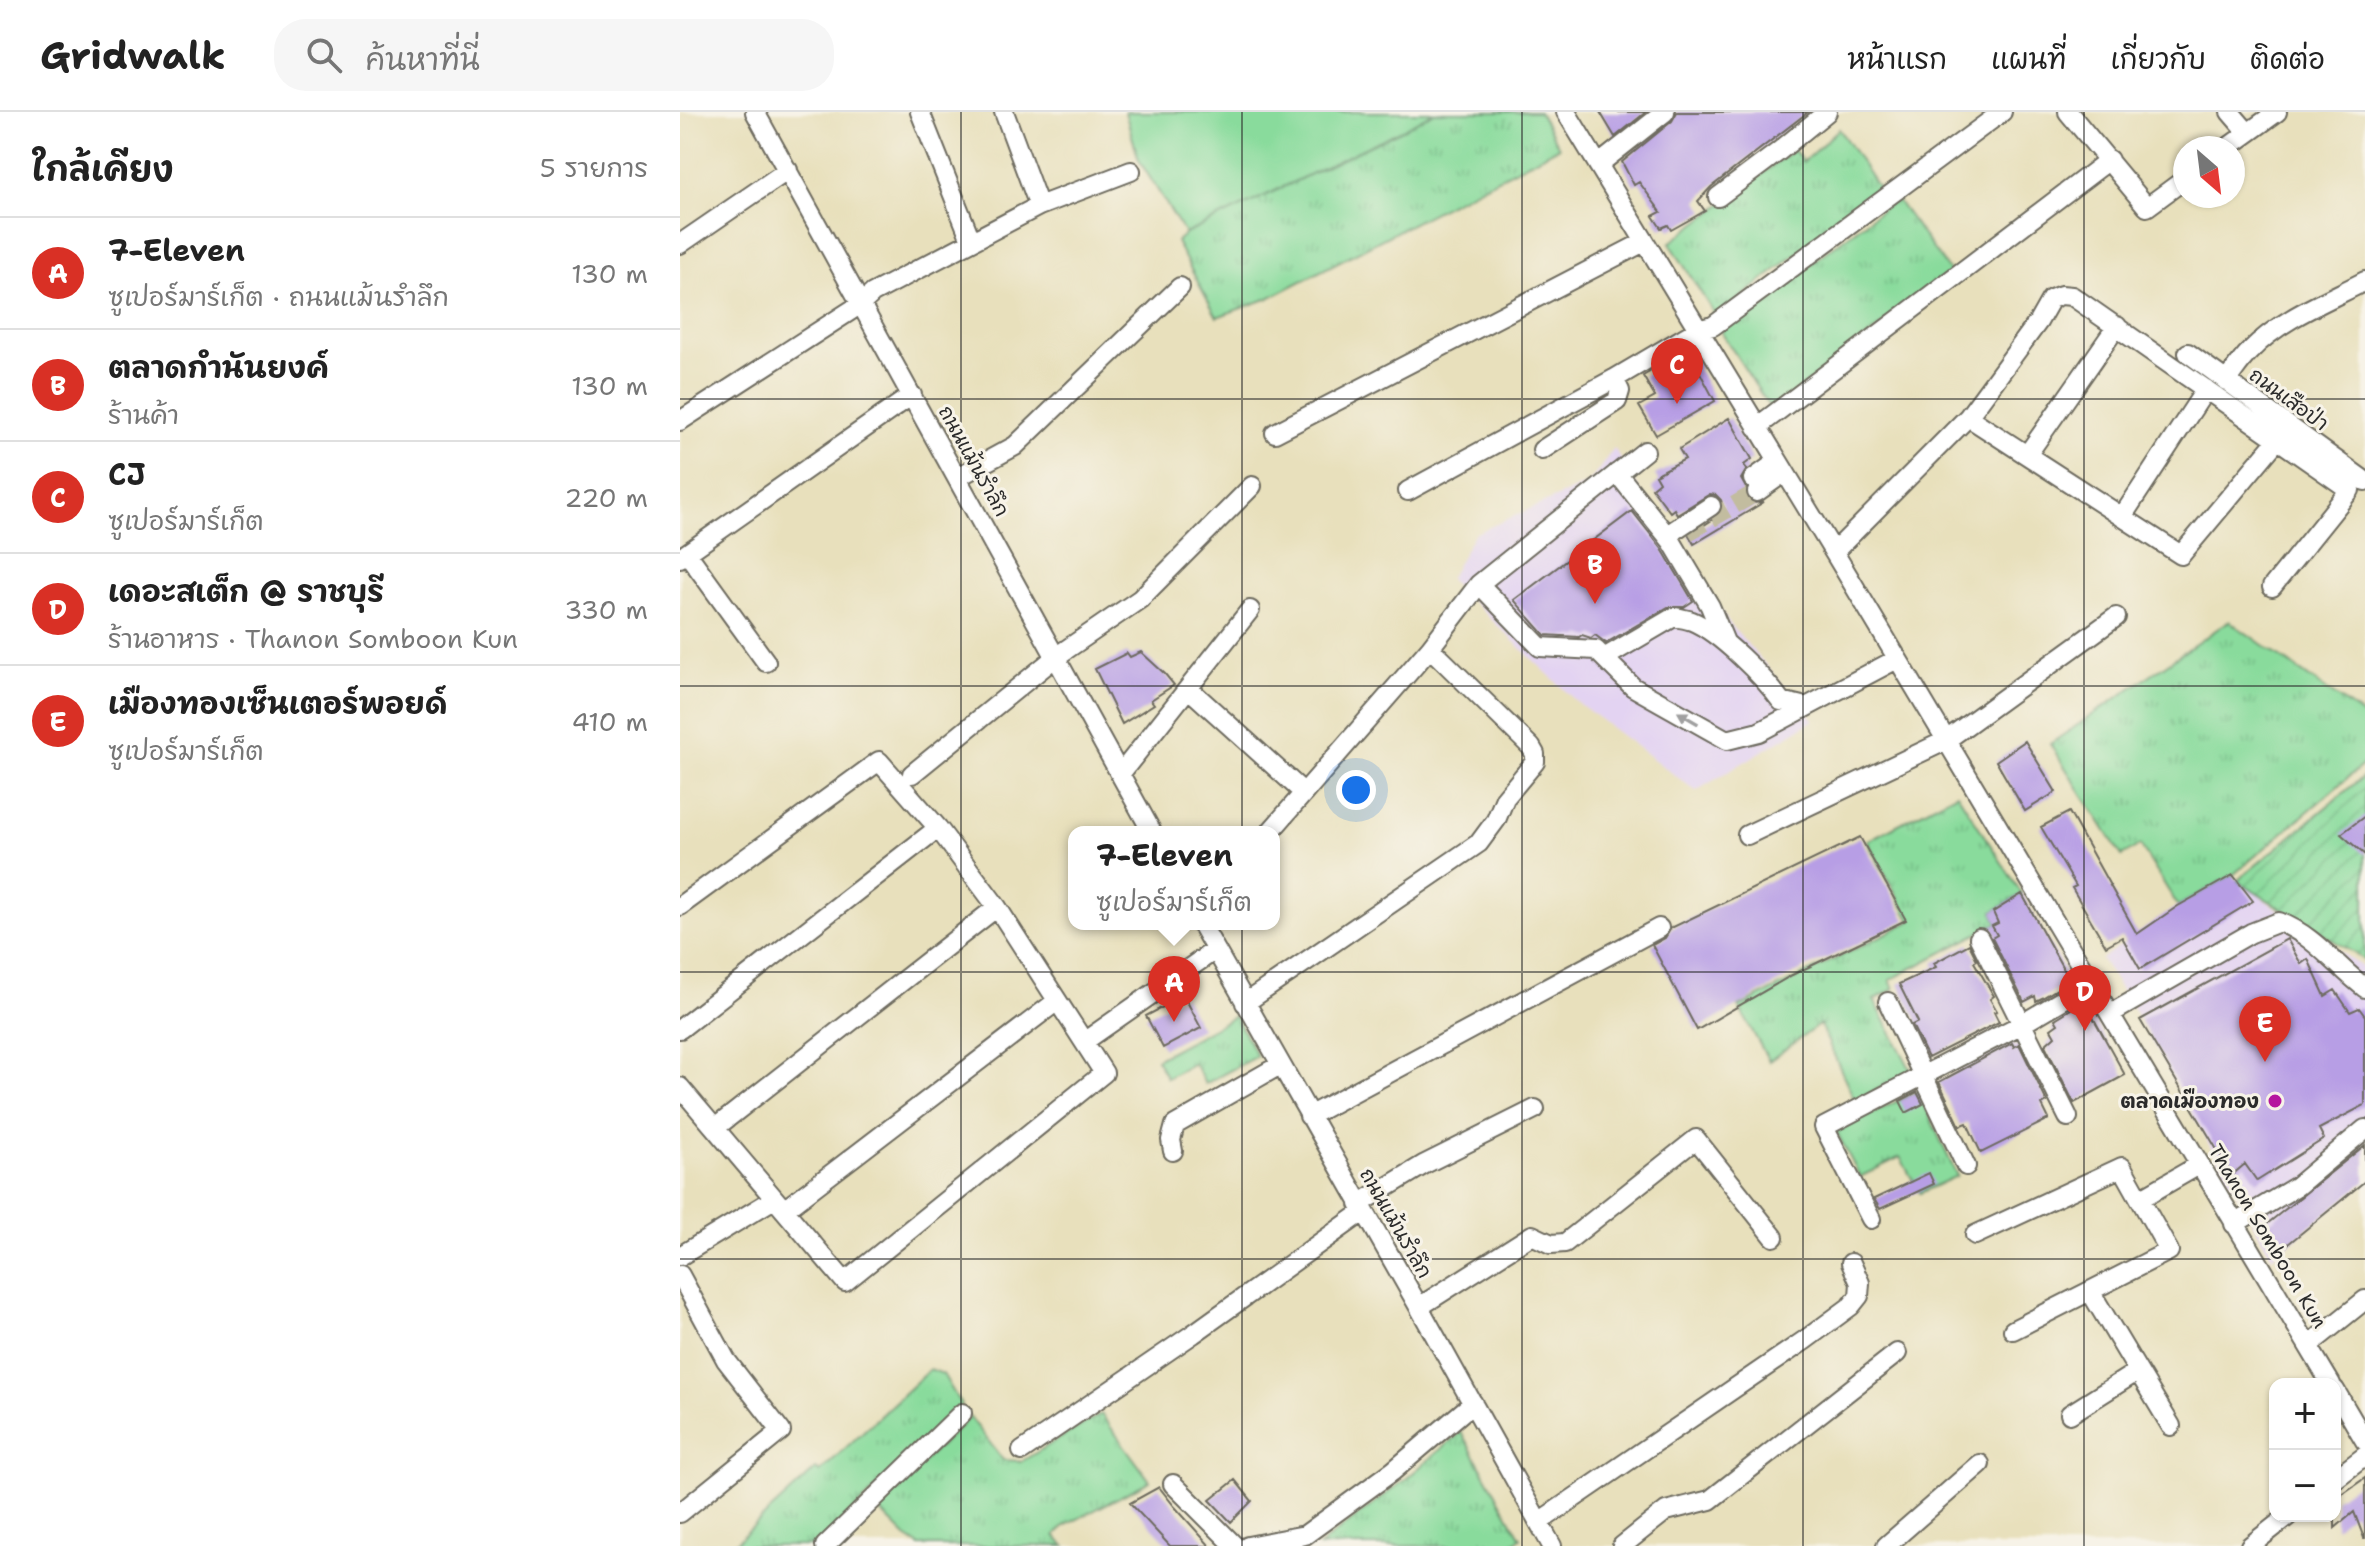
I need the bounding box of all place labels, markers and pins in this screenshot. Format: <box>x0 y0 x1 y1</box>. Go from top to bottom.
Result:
pin: C <box>1651 338 1703 404</box>
pin: B <box>1569 538 1621 604</box>
pin: A <box>1148 956 1200 1022</box>
pin: D <box>2059 965 2111 1031</box>
pin: E <box>2239 996 2291 1062</box>
place label: ตลาดเมืองทอง <box>2120 1088 2259 1114</box>
marker: ตลาดเมืองทอง <box>2266 1092 2284 1110</box>

